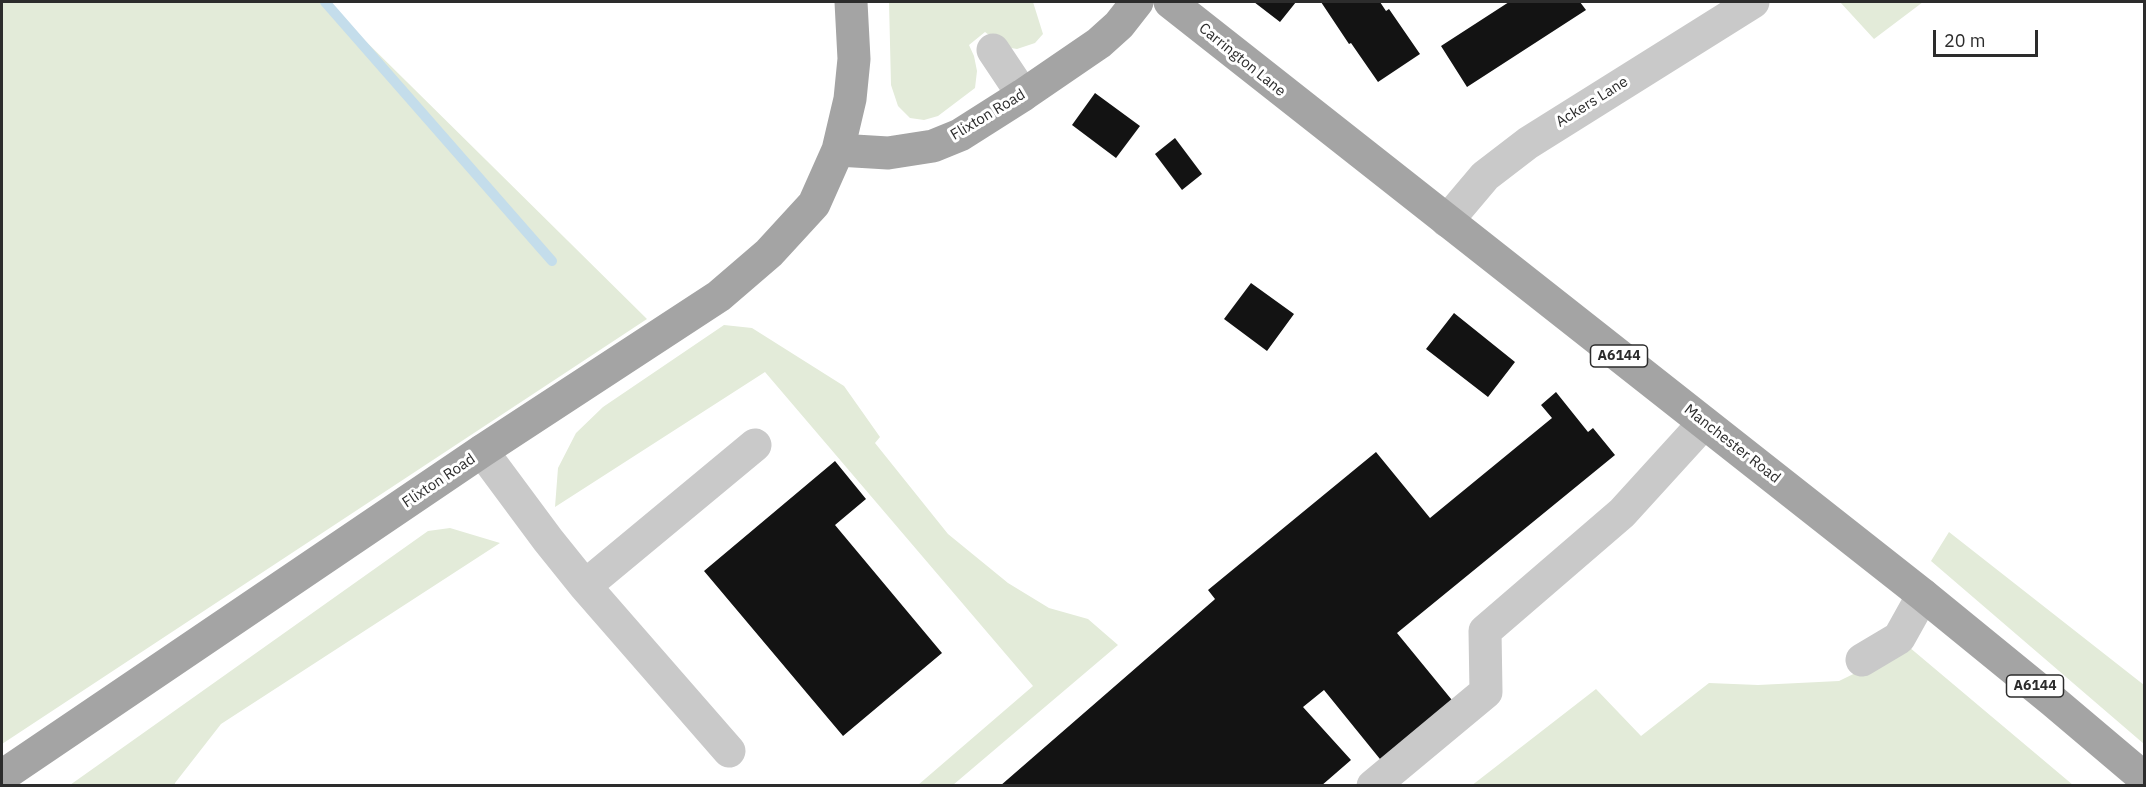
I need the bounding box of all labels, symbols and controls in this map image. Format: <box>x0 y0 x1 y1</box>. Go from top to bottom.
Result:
scale bar <box>1936 18 2041 56</box>
street label: Carrington Lane <box>1195 20 1289 100</box>
text: 20 m <box>1944 29 1986 52</box>
street label: Ackers Lane <box>1553 73 1631 131</box>
street label: Flixton Road <box>947 86 1029 144</box>
road number: A6144 <box>1590 345 1648 367</box>
street label: Manchester Road <box>1680 401 1784 487</box>
street label: Flixton Road <box>399 450 479 512</box>
road number: A6144 <box>2006 675 2064 697</box>

